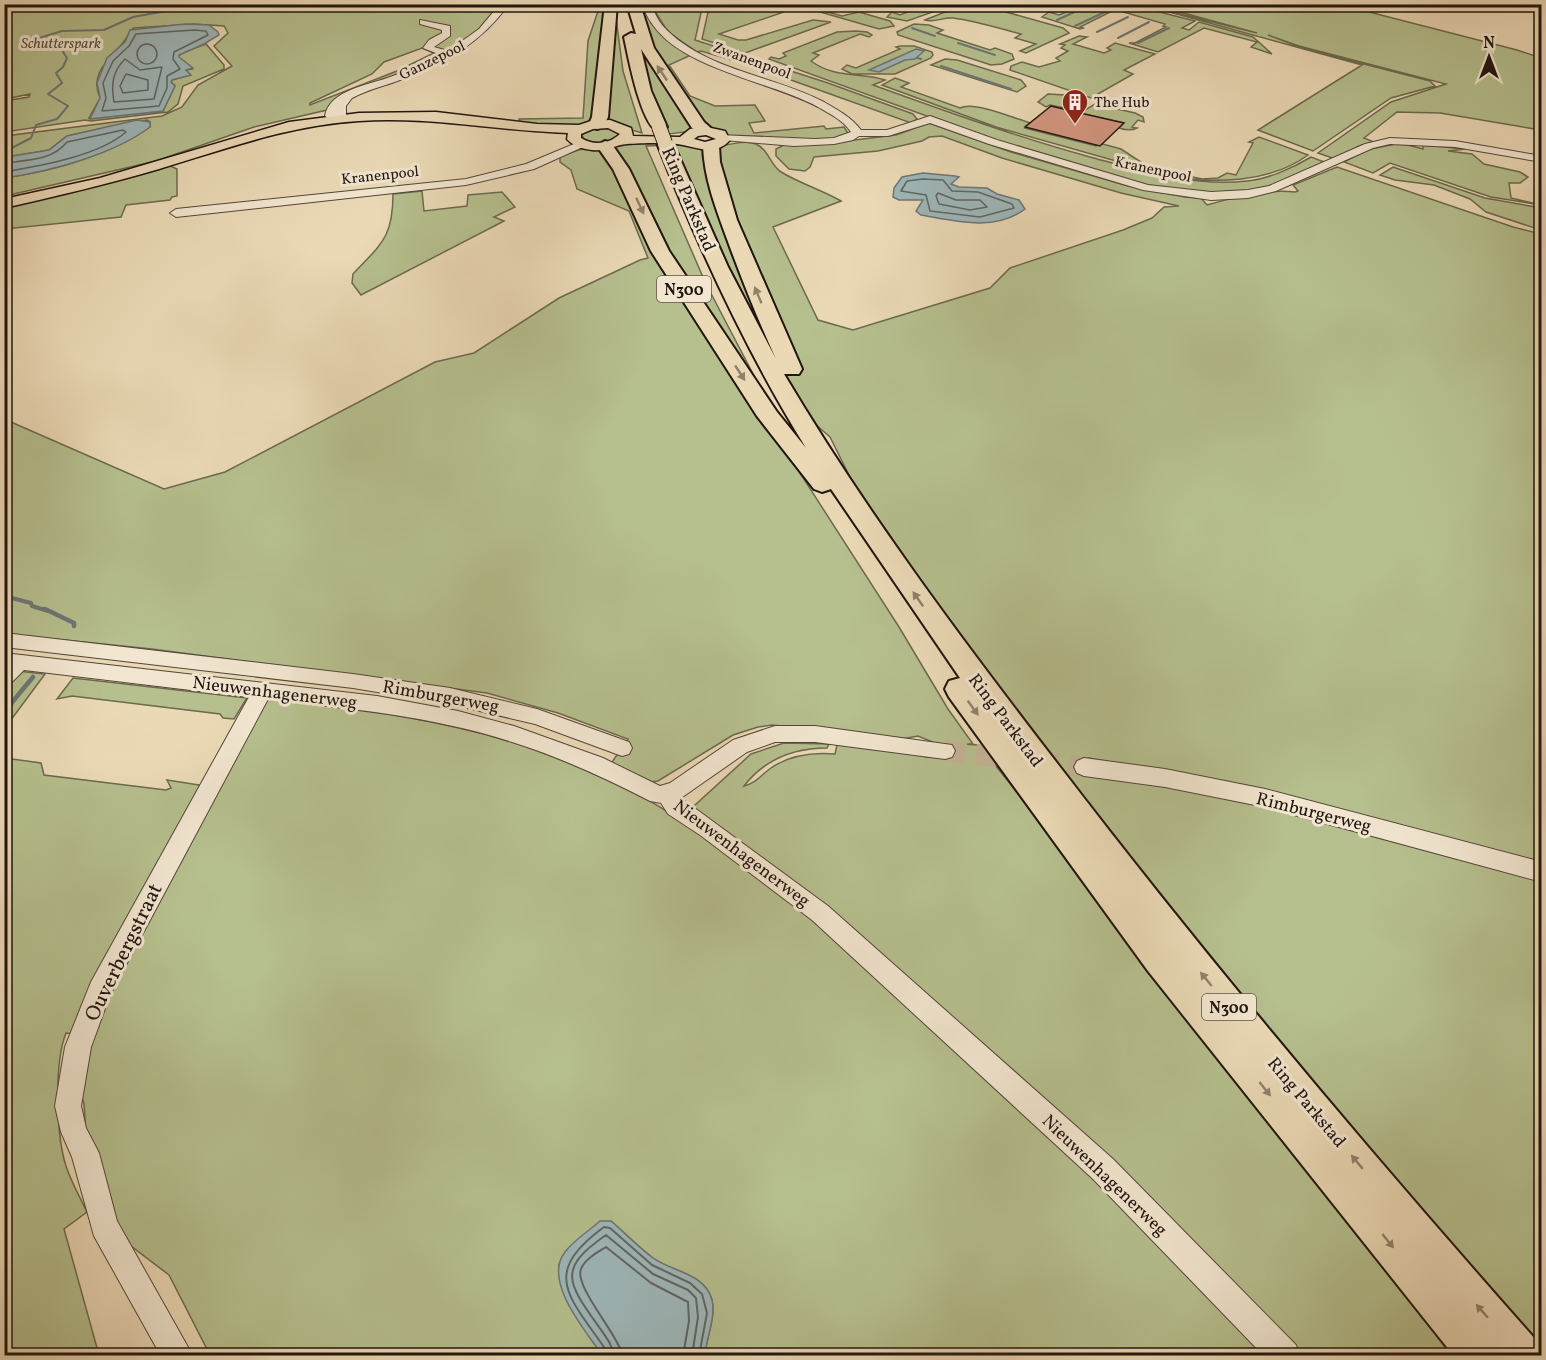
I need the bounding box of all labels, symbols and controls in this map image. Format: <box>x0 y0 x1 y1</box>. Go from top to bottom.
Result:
north arrow <box>1459 27 1519 87</box>
text: N <box>1483 33 1495 55</box>
park label: Schutterspark <box>21 34 101 55</box>
street label: Ganzepool <box>396 36 469 86</box>
street label: Zwanenpool <box>710 38 793 85</box>
one-way arrow <box>656 66 668 82</box>
building icon: The Hub <box>1060 87 1090 125</box>
place label: The Hub <box>1094 93 1150 114</box>
street label: Ring Parkstad <box>654 144 721 256</box>
street label: Kranenpool <box>1112 152 1193 189</box>
street label: Kranenpool <box>340 162 420 191</box>
one-way arrow <box>635 198 644 215</box>
road number: N300 <box>657 276 711 302</box>
one-way arrow <box>753 286 762 304</box>
one-way arrow <box>734 365 745 381</box>
one-way arrow <box>912 592 924 608</box>
street label: Ring Parkstad <box>961 669 1048 773</box>
street label: Nieuwenhagenerweg <box>191 671 359 716</box>
street label: Rimburgerweg <box>380 675 501 720</box>
one-way arrow <box>967 700 979 716</box>
street label: Rimburgerweg <box>1253 787 1374 840</box>
street label: Nieuwenhagenerweg <box>667 794 815 914</box>
street label: Ouverbergstraat <box>78 879 170 1027</box>
one-way arrow <box>1200 971 1213 987</box>
road number: N300 <box>1202 994 1256 1020</box>
street label: Ring Parkstad <box>1261 1052 1351 1154</box>
one-way arrow <box>1259 1081 1272 1097</box>
street label: Nieuwenhagenerweg <box>1036 1110 1172 1243</box>
one-way arrow <box>1350 1154 1363 1170</box>
one-way arrow <box>1381 1233 1394 1248</box>
one-way arrow <box>1476 1304 1489 1319</box>

